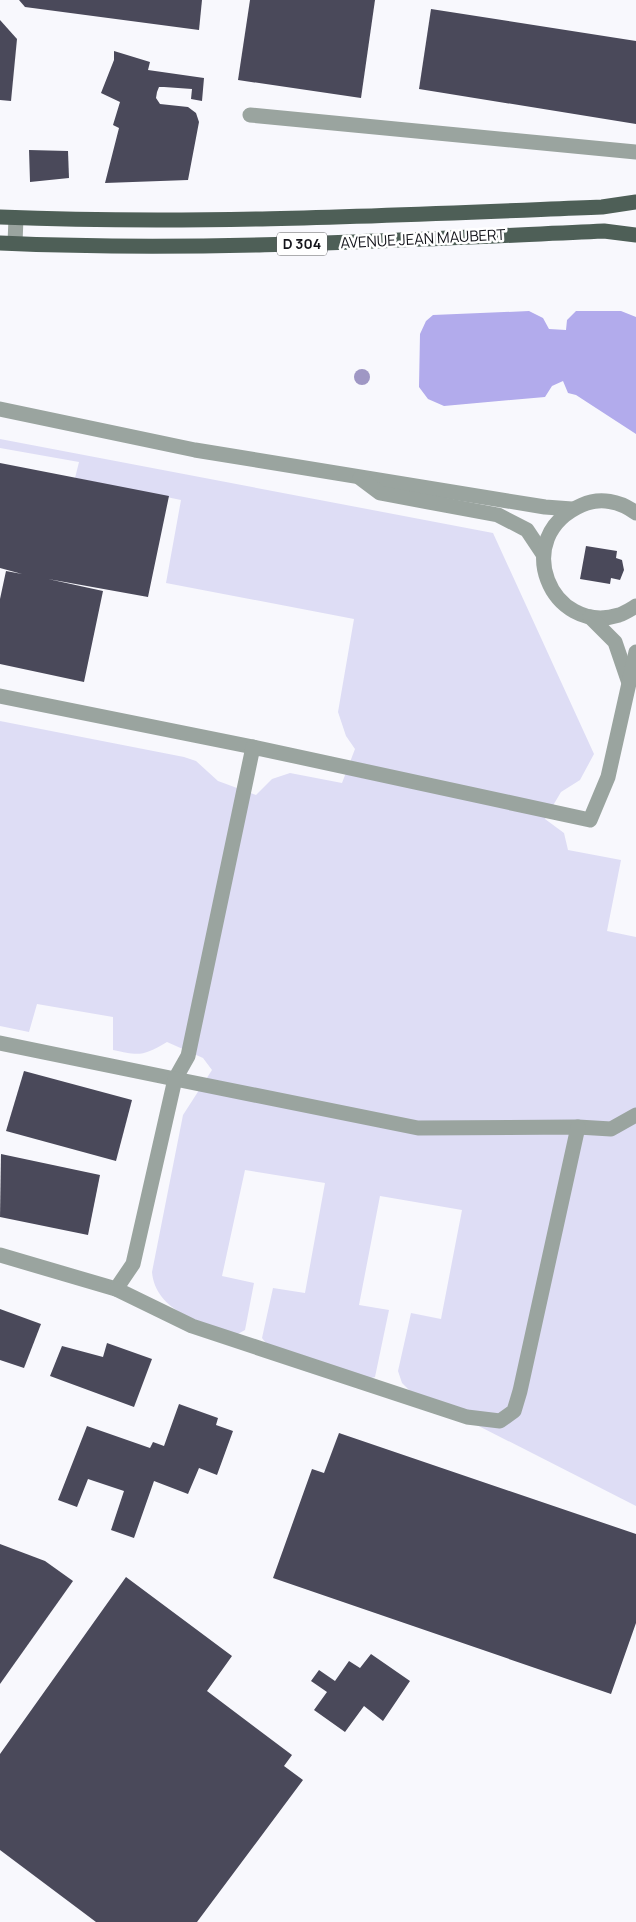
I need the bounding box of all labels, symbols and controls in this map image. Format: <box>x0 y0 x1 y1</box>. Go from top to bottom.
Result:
street label: AVENUE JEAN MAUBERT <box>340 224 506 253</box>
road number: D 304 <box>277 232 327 255</box>

